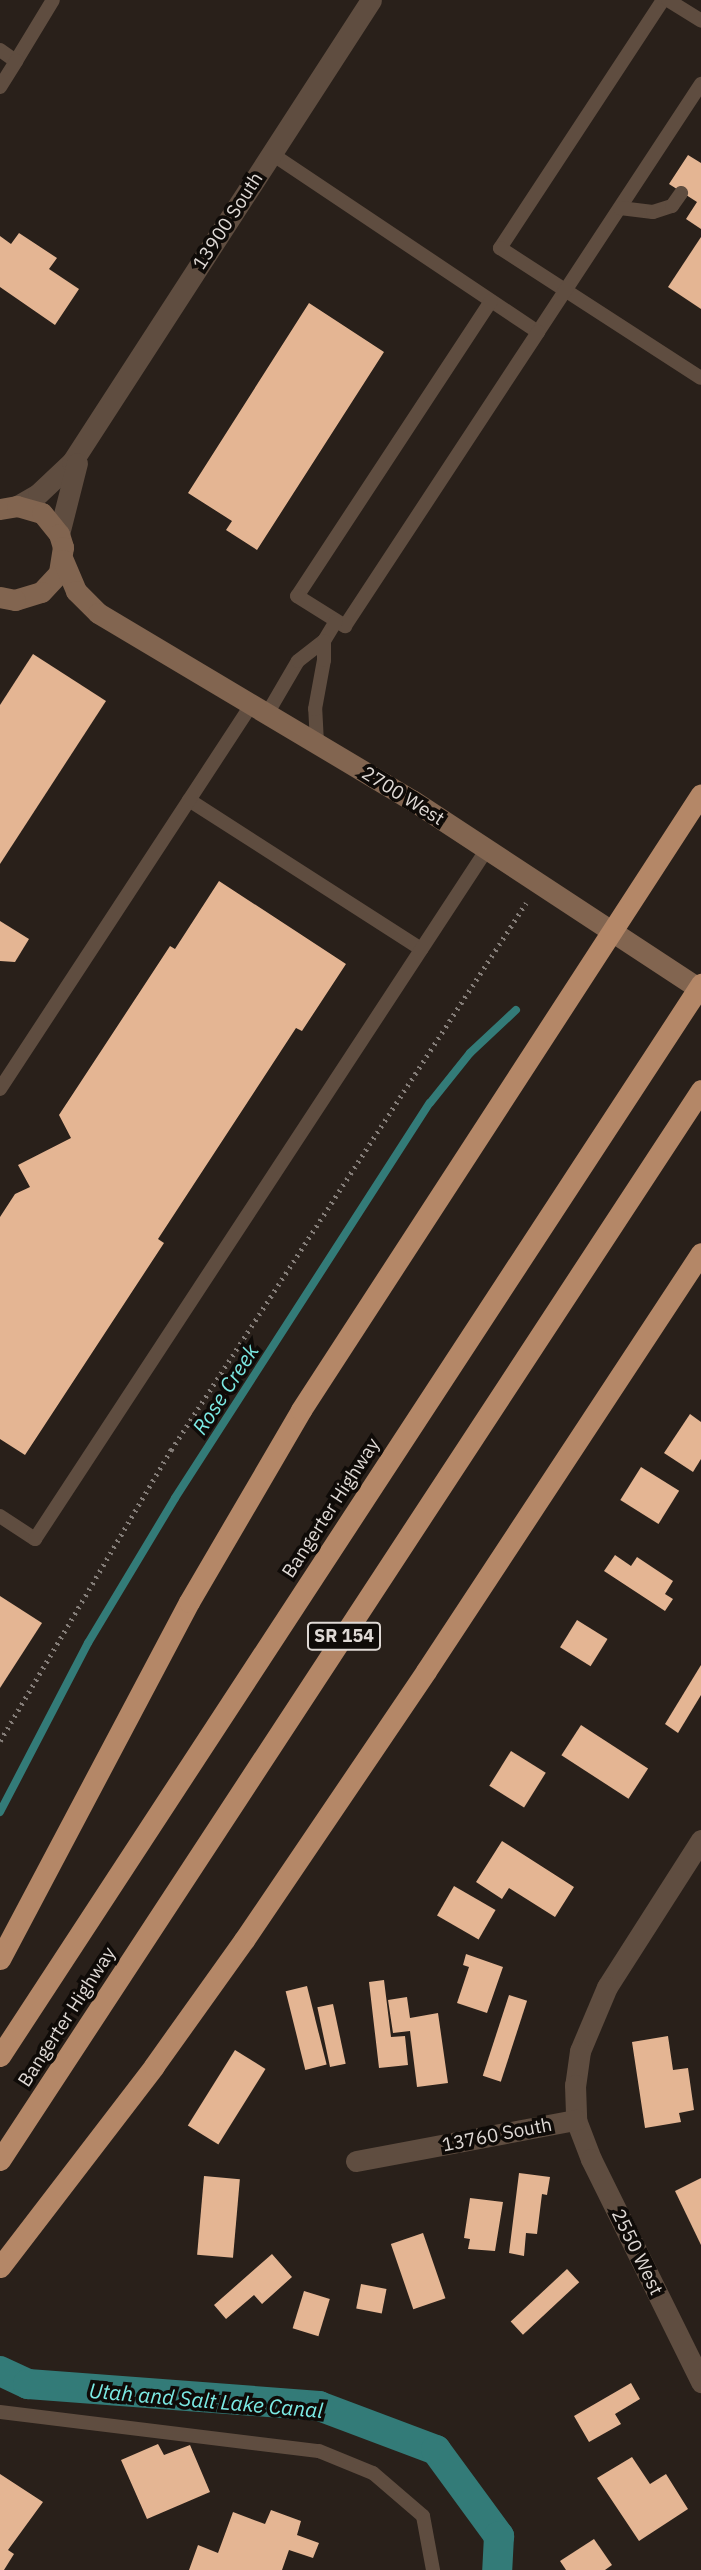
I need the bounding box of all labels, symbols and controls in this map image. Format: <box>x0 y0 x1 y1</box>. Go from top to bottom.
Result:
street label: 13900 South <box>188 168 268 274</box>
street label: 2700 West <box>358 762 448 830</box>
water label: Rose Creek <box>187 1339 263 1439</box>
street label: Bangerter Highway <box>277 1434 385 1582</box>
road number: SR 154 <box>306 1622 382 1651</box>
street label: Bangerter Highway <box>13 1943 121 2091</box>
street label: 13760 South <box>440 2113 554 2157</box>
street label: 2550 West <box>606 2205 668 2299</box>
water label: Utah and Salt Lake Canal <box>88 2377 324 2423</box>

